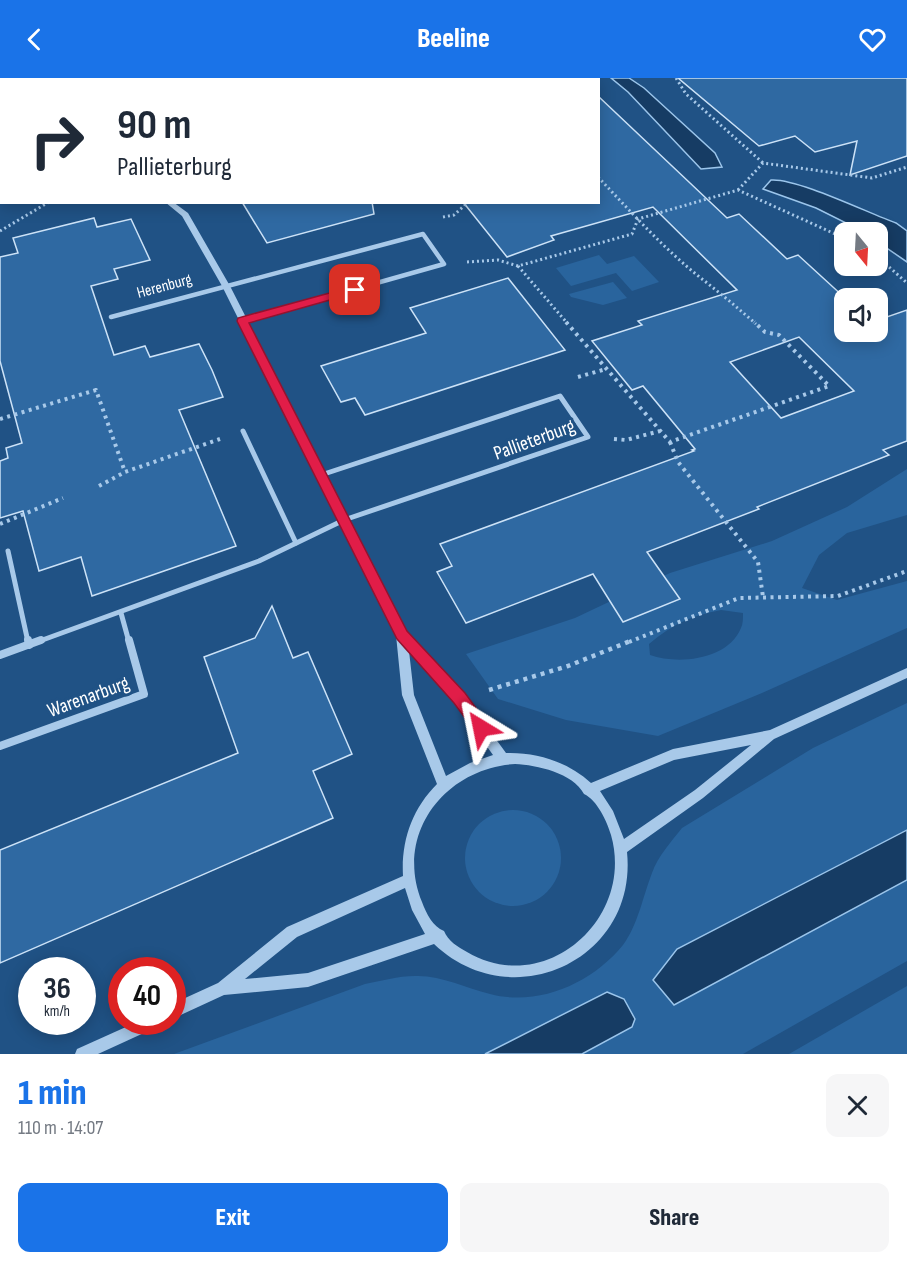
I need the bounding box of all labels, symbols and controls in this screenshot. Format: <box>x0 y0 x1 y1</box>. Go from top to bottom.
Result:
icon: back <box>18 23 51 56</box>
text: Beeline <box>417 23 490 55</box>
icon: heart <box>856 23 889 56</box>
text: 90 m <box>117 100 191 151</box>
icon: right <box>18 102 96 180</box>
text: Pallieterburg <box>117 151 232 183</box>
north arrow <box>834 222 888 276</box>
map controls <box>834 222 888 342</box>
pin <box>329 264 380 315</box>
street label: Herenburg <box>135 270 194 303</box>
icon: arrive <box>338 273 371 306</box>
button: sound <box>834 288 888 342</box>
street label: Pallieterburg <box>490 414 578 466</box>
street label: Warenarburg <box>44 671 133 723</box>
position arrow <box>449 696 513 760</box>
speed limit sign: 40 <box>108 957 186 1035</box>
text: 36 <box>43 971 71 1007</box>
text: km/h <box>44 1002 70 1021</box>
text: 1 min <box>18 1072 86 1115</box>
button: close <box>826 1074 889 1137</box>
text: 110 m · 14:07 <box>18 1116 103 1140</box>
button: Exit <box>18 1183 448 1252</box>
button: Share <box>460 1183 889 1252</box>

